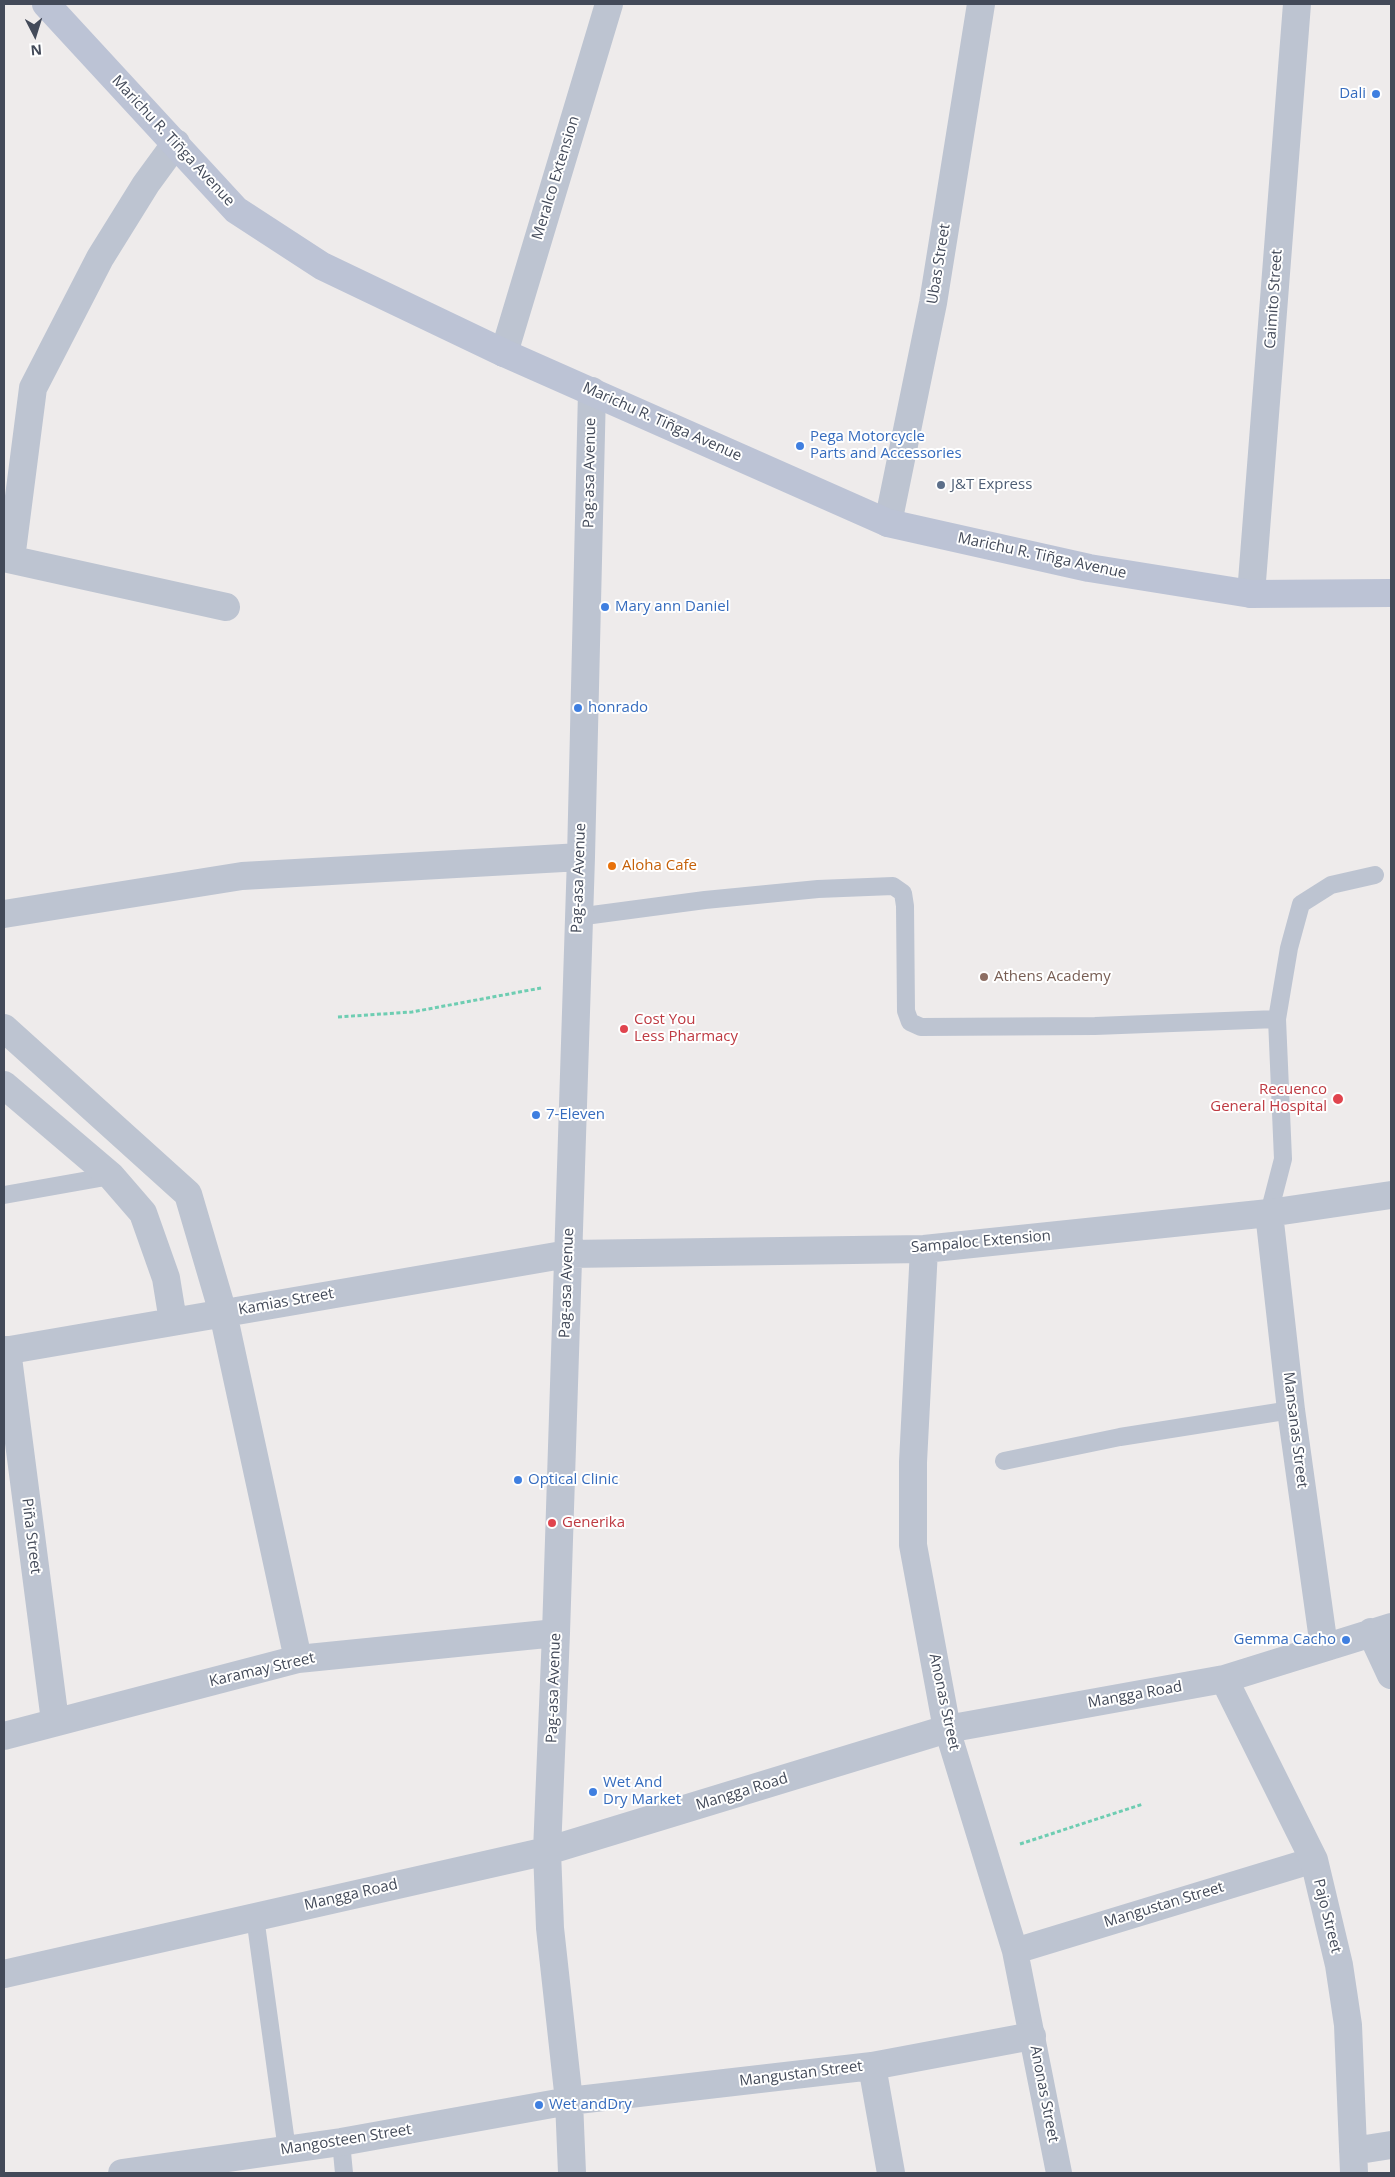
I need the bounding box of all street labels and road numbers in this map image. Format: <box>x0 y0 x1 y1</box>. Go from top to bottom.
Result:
street label: Marichu R. Tiñga Avenue <box>108 72 238 210</box>
street label: Meralco Extension <box>529 114 583 242</box>
street label: Ubas Street <box>924 222 954 306</box>
street label: Caimito Street <box>1262 249 1286 349</box>
street label: Marichu R. Tiñga Avenue <box>580 379 744 465</box>
street label: Pag-asa Avenue <box>580 418 600 528</box>
street label: Marichu R. Tiñga Avenue <box>956 529 1128 583</box>
street label: Pag-asa Avenue <box>568 823 590 933</box>
street label: Sampaloc Extension <box>910 1227 1052 1257</box>
street label: Pag-asa Avenue <box>556 1228 578 1338</box>
street label: Kamias Street <box>237 1285 335 1319</box>
street label: Mansanas Street <box>1279 1371 1311 1489</box>
street label: Piña Street <box>17 1497 45 1575</box>
street label: Pag-asa Avenue <box>543 1633 565 1743</box>
street label: Karamay Street <box>208 1649 316 1691</box>
street label: Anonas Street <box>925 1652 963 1752</box>
street label: Mangga Road <box>1086 1678 1184 1712</box>
street label: Mangga Road <box>694 1769 790 1815</box>
street label: Mangga Road <box>303 1876 399 1914</box>
street label: Pajo Street <box>1309 1877 1345 1955</box>
street label: Mangustan Street <box>1102 1878 1226 1932</box>
street label: Anonas Street <box>1026 2044 1062 2144</box>
street label: Mangustan Street <box>738 2057 864 2091</box>
street label: Mangosteen Street <box>279 2121 413 2159</box>

